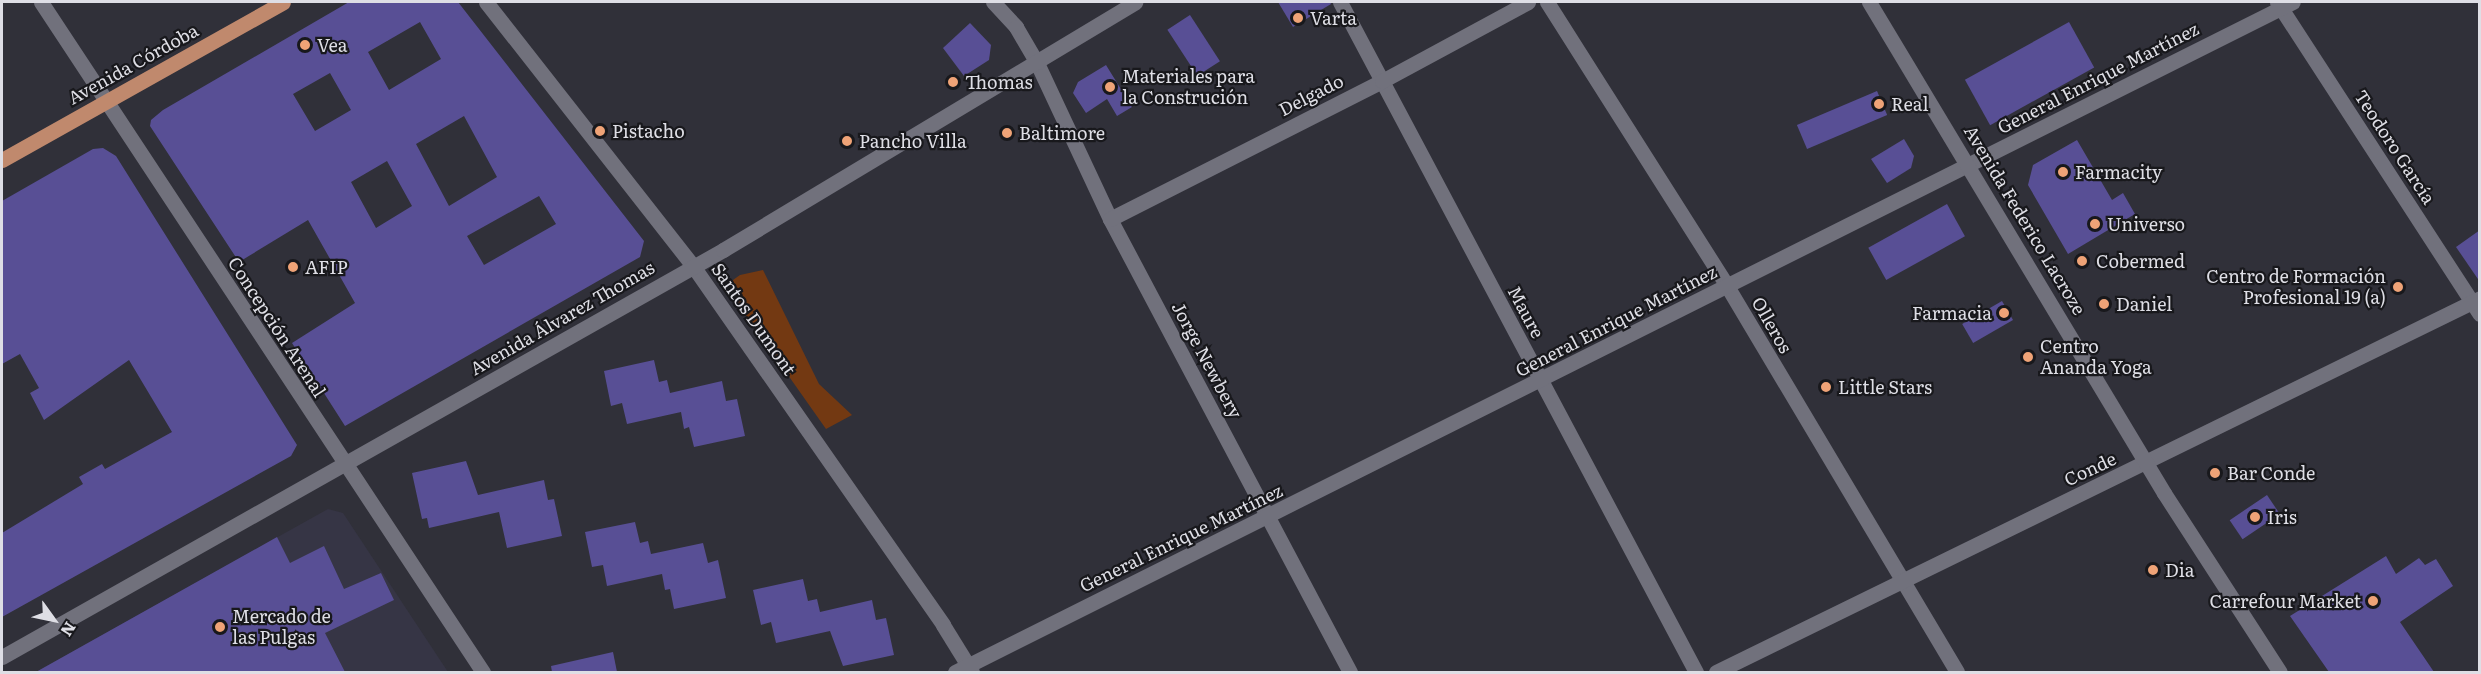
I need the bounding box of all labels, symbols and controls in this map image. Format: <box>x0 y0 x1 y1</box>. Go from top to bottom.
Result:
place label: Varta <box>1310 7 1357 29</box>
marker: Varta <box>1291 11 1305 25</box>
street label: General Enrique Martínez <box>1994 18 2202 138</box>
street label: Avenida Córdoba <box>64 19 202 109</box>
place label: Vea <box>317 34 348 56</box>
marker: Vea <box>298 38 312 52</box>
place label: Materiales para la Construción <box>1122 66 1255 109</box>
street label: Delgado <box>1275 70 1347 120</box>
place label: Thomas <box>965 71 1033 93</box>
marker: Thomas <box>946 75 960 89</box>
marker: Materiales para la Construción <box>1103 80 1117 94</box>
street label: Teodoro García <box>2350 86 2440 208</box>
place label: Real <box>1891 93 1929 115</box>
marker: Real <box>1872 97 1886 111</box>
place label: Pistacho <box>612 120 685 142</box>
street label: Avenida Federico Lacroze <box>1960 121 2090 319</box>
place label: Baltimore <box>1019 122 1105 144</box>
marker: Pistacho <box>593 124 607 138</box>
marker: Baltimore <box>1000 126 1014 140</box>
place label: Pancho Villa <box>859 130 967 152</box>
marker: Pancho Villa <box>840 134 854 148</box>
place label: Farmacity <box>2075 161 2162 183</box>
marker: Farmacity <box>2056 165 2070 179</box>
place label: Universo <box>2107 213 2185 235</box>
marker: Universo <box>2088 217 2102 231</box>
place label: Cobermed <box>2096 250 2185 272</box>
marker: Cobermed <box>2073 252 2091 270</box>
street label: Concepción Arenal <box>224 253 330 401</box>
place label: AFIP <box>305 256 347 278</box>
street label: Avenida Álvarez Thomas <box>466 256 658 380</box>
street label: Santos Dumont <box>707 259 801 379</box>
marker: AFIP <box>286 260 300 274</box>
street label: General Enrique Martínez <box>1512 261 1720 381</box>
place label: Centro de Formación Profesional 19 (a) <box>2206 266 2386 308</box>
marker: Centro de Formación Profesional 19 (a) <box>2391 280 2405 294</box>
street label: Maure <box>1503 282 1549 342</box>
street label: Olleros <box>1747 293 1797 357</box>
place label: Daniel <box>2116 293 2172 315</box>
marker: Daniel <box>2097 297 2111 311</box>
street label: Jorge Newbery <box>1167 298 1247 422</box>
place label: Farmacia <box>1912 302 1992 324</box>
marker: Farmacia <box>1997 306 2011 320</box>
place label: Centro Ananda Yoga <box>2040 336 2152 378</box>
marker: Centro Ananda Yoga <box>2021 350 2035 364</box>
place label: Little Stars <box>1838 376 1932 398</box>
marker: Little Stars <box>1819 380 1833 394</box>
street label: Conde <box>2061 448 2119 490</box>
place label: Bar Conde <box>2227 462 2315 484</box>
marker: Bar Conde <box>2208 466 2222 480</box>
street label: General Enrique Martínez <box>1076 479 1286 597</box>
place label: Iris <box>2267 506 2297 528</box>
marker: Iris <box>2248 510 2262 524</box>
place label: Dia <box>2165 559 2194 581</box>
marker: Dia <box>2146 563 2160 577</box>
north arrow <box>24 590 84 650</box>
place label: Carrefour Market <box>2210 590 2361 612</box>
marker: Carrefour Market <box>2366 594 2380 608</box>
place label: Mercado de las Pulgas <box>232 606 331 648</box>
text: N <box>55 618 83 642</box>
marker: Mercado de las Pulgas <box>213 620 227 634</box>

